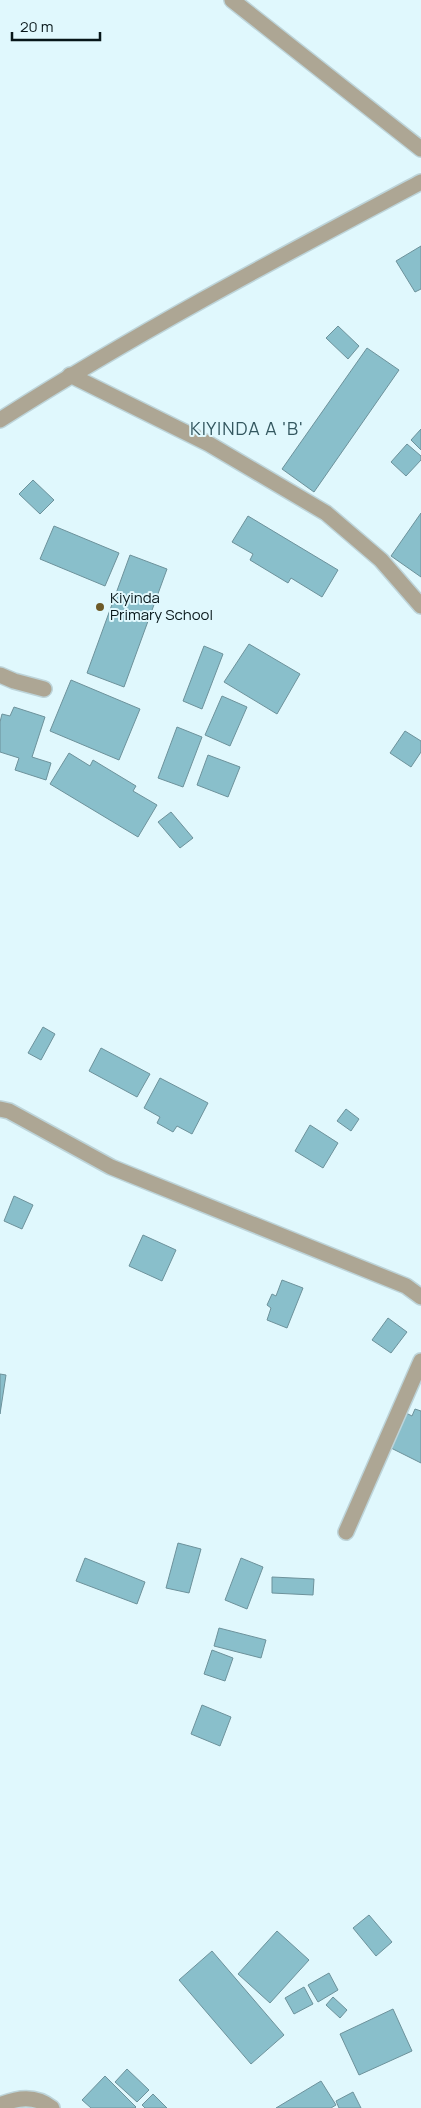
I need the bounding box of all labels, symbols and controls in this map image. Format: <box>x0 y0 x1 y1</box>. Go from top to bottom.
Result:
scale bar <box>12 10 100 42</box>
text: 20 m <box>20 16 53 37</box>
district label: KIYINDA A 'B' <box>190 416 304 440</box>
place label: Kiyinda Primary School <box>110 587 213 625</box>
marker: Kiyinda Primary School <box>94 601 106 613</box>

